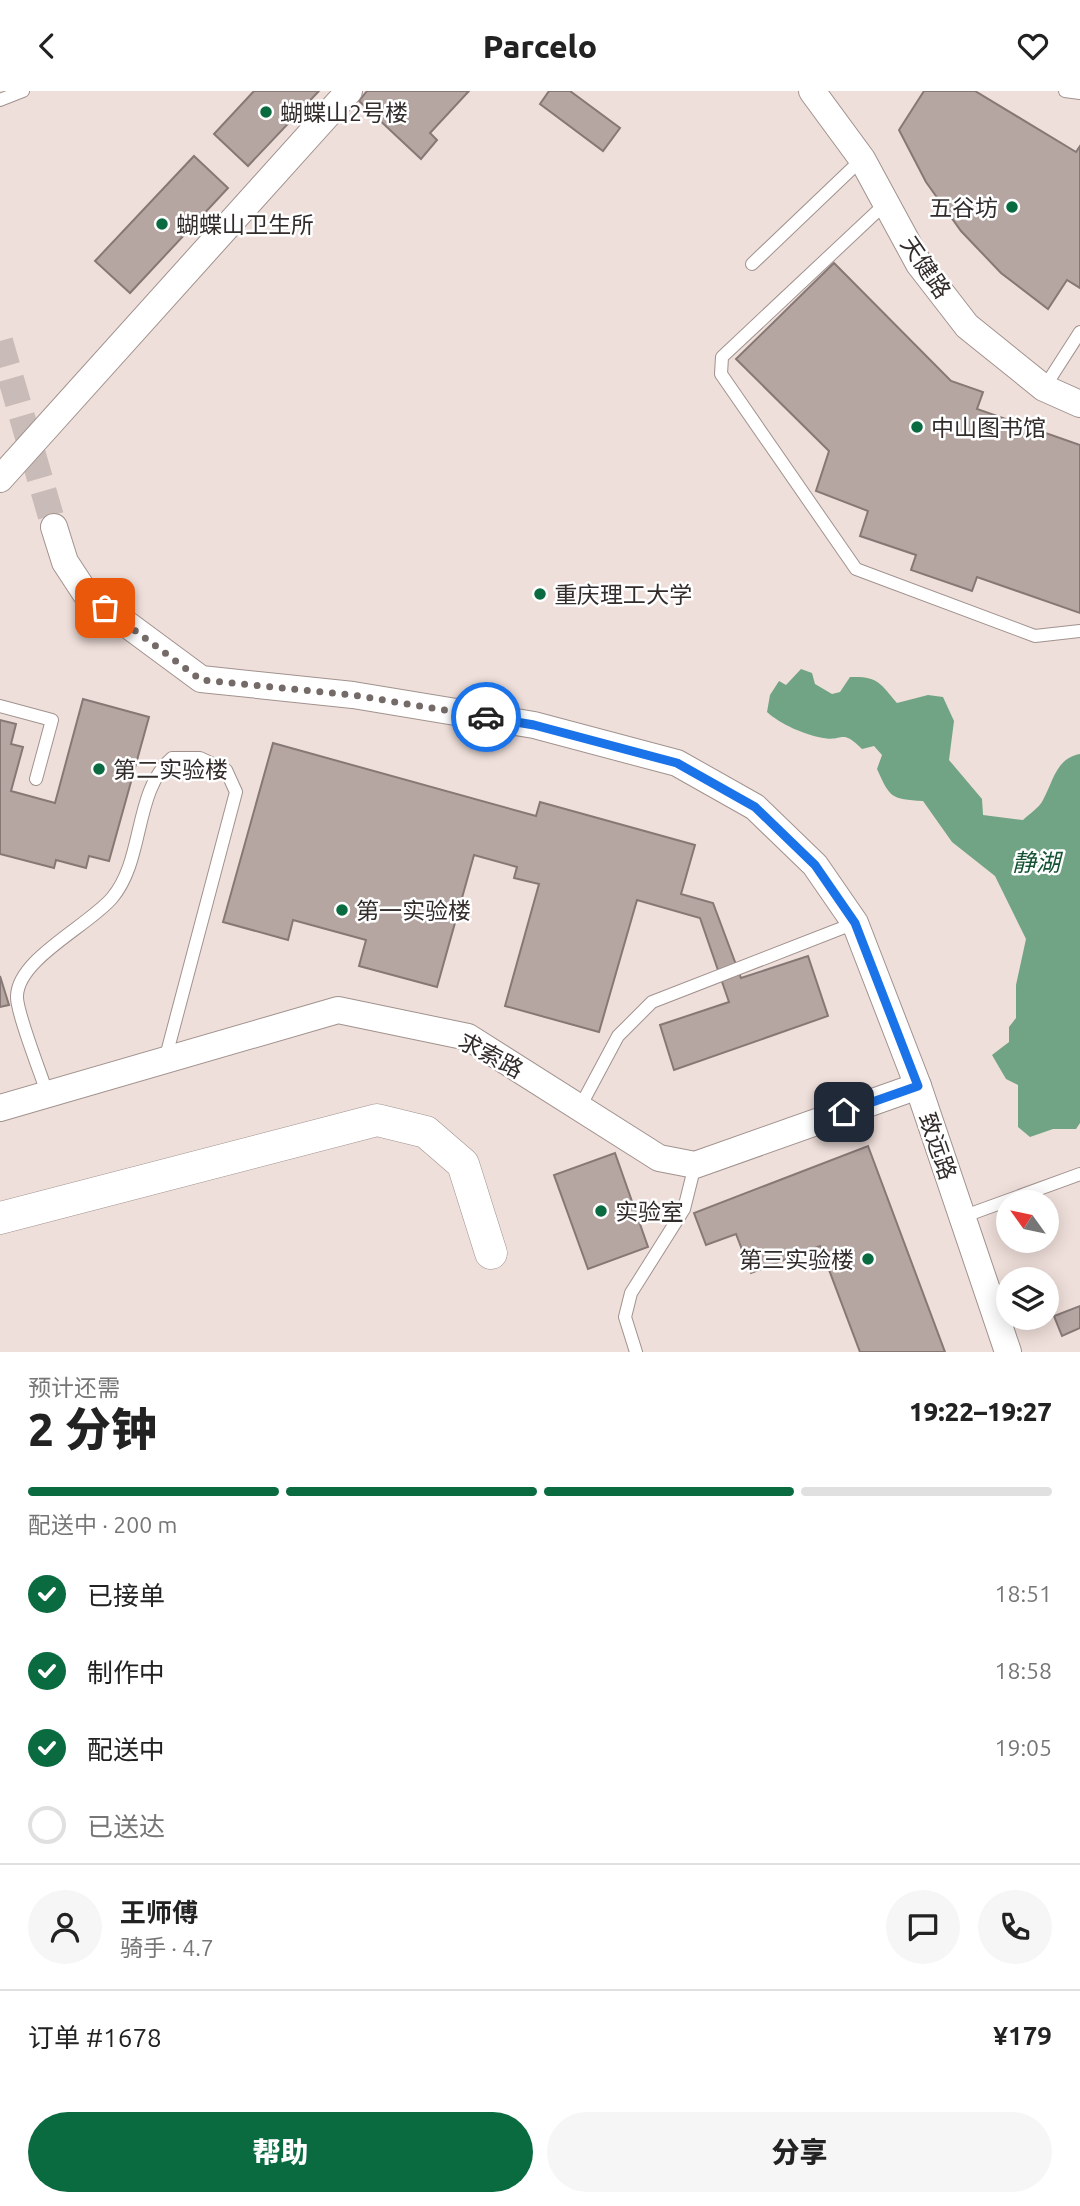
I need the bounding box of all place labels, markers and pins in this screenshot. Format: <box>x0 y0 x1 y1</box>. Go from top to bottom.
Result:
place label: 蝴蝶山2号楼 <box>280 100 408 125</box>
marker: 蝴蝶山2号楼 <box>258 104 274 120</box>
place label: 五谷坊 <box>929 195 998 220</box>
marker: 五谷坊 <box>1004 199 1020 215</box>
place label: 蝴蝶山卫生所 <box>176 212 314 237</box>
marker: 蝴蝶山卫生所 <box>154 216 170 232</box>
place label: 中山图书馆 <box>931 415 1046 440</box>
marker: 中山图书馆 <box>909 419 925 435</box>
pin <box>75 578 135 638</box>
place label: 重庆理工大学 <box>554 582 692 607</box>
marker: 重庆理工大学 <box>532 586 548 602</box>
place label: 第二实验楼 <box>113 757 228 782</box>
marker: 第二实验楼 <box>91 761 107 777</box>
place label: 第一实验楼 <box>356 898 471 923</box>
marker: 第一实验楼 <box>334 902 350 918</box>
pin <box>814 1082 874 1142</box>
place label: 实验室 <box>615 1199 684 1224</box>
marker: 实验室 <box>593 1203 609 1219</box>
place label: 第三实验楼 <box>739 1247 854 1272</box>
marker: 第三实验楼 <box>860 1251 876 1267</box>

